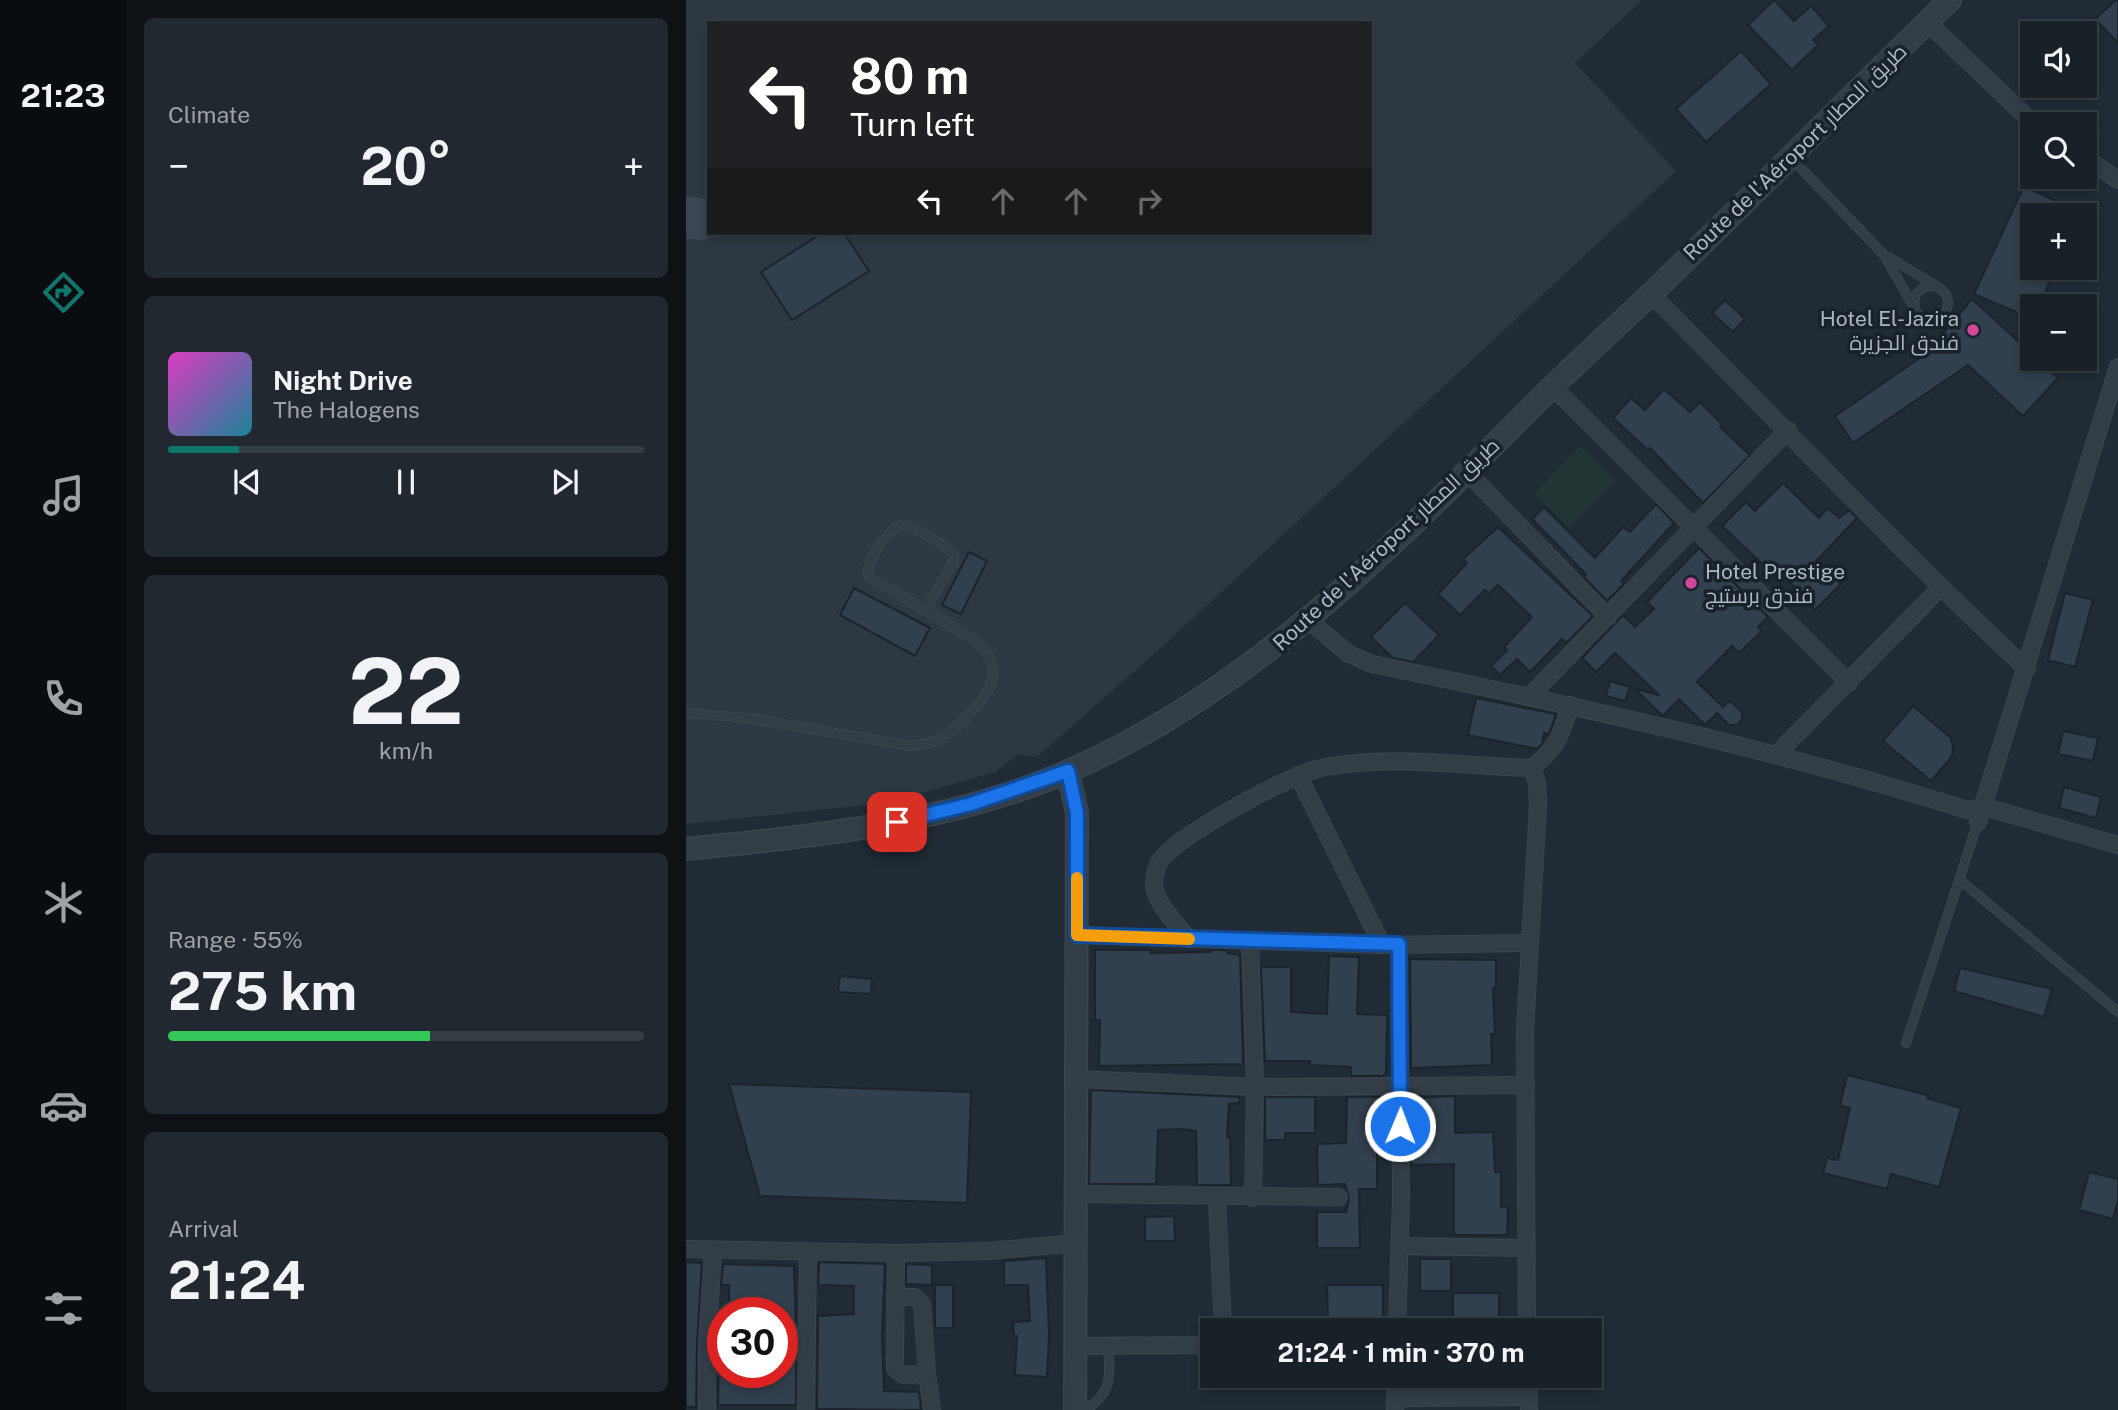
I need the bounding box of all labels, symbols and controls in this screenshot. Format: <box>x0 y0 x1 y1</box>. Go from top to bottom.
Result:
map controls <box>2020 21 2097 371</box>
button: sound <box>2020 21 2097 98</box>
street label: Route de l'Aéroport طريق المطار <box>1678 39 1912 266</box>
text: 80 m <box>850 47 969 105</box>
icon: left <box>735 49 826 140</box>
text: 21:23 <box>21 77 105 114</box>
text: Climate <box>168 101 250 128</box>
text: Turn left <box>850 106 975 143</box>
button: search <box>2020 112 2097 189</box>
text: 20° <box>360 136 452 197</box>
text: − <box>168 144 189 189</box>
text: + <box>623 144 644 189</box>
icon: left <box>911 182 949 220</box>
icon: ahead <box>984 182 1022 220</box>
icon: ahead <box>1057 182 1095 220</box>
icon: right <box>1130 182 1168 220</box>
button: + <box>2020 203 2097 280</box>
icon: directions <box>39 268 88 317</box>
button: − <box>2020 294 2097 371</box>
place label: Hotel El-Jazira فندق الجزيرة <box>1820 306 1959 356</box>
marker: Hotel El-Jazira فندق الجزيرة <box>1965 322 1981 338</box>
text: Night Drive <box>273 365 413 396</box>
text: The Halogens <box>273 396 420 423</box>
street label: Route de l'Aéroport طريق المطار <box>1268 432 1505 656</box>
icon: previous <box>228 463 266 501</box>
icon: pause <box>387 463 425 501</box>
icon: next <box>546 463 584 501</box>
icon: music <box>39 471 88 520</box>
place label: Hotel Prestige فندق برستيج <box>1705 559 1845 610</box>
marker: Hotel Prestige فندق برستيج <box>1683 575 1699 591</box>
text: 22 <box>348 638 464 744</box>
icon: phone <box>39 674 88 723</box>
text: km/h <box>379 737 433 764</box>
pin <box>867 792 927 852</box>
icon: arrive <box>878 803 916 841</box>
icon: climate <box>39 878 88 927</box>
text: Range · 55% <box>168 926 303 953</box>
text: 275 km <box>168 961 357 1022</box>
icon: car <box>39 1081 88 1130</box>
position arrow <box>1363 1089 1437 1163</box>
text: Arrival <box>168 1215 239 1242</box>
text: 21:24 <box>168 1250 305 1311</box>
icon: filters <box>39 1284 88 1333</box>
speed limit sign: 30 <box>707 1297 798 1388</box>
text: 21:24 · 1 min · 370 m <box>1278 1337 1525 1368</box>

